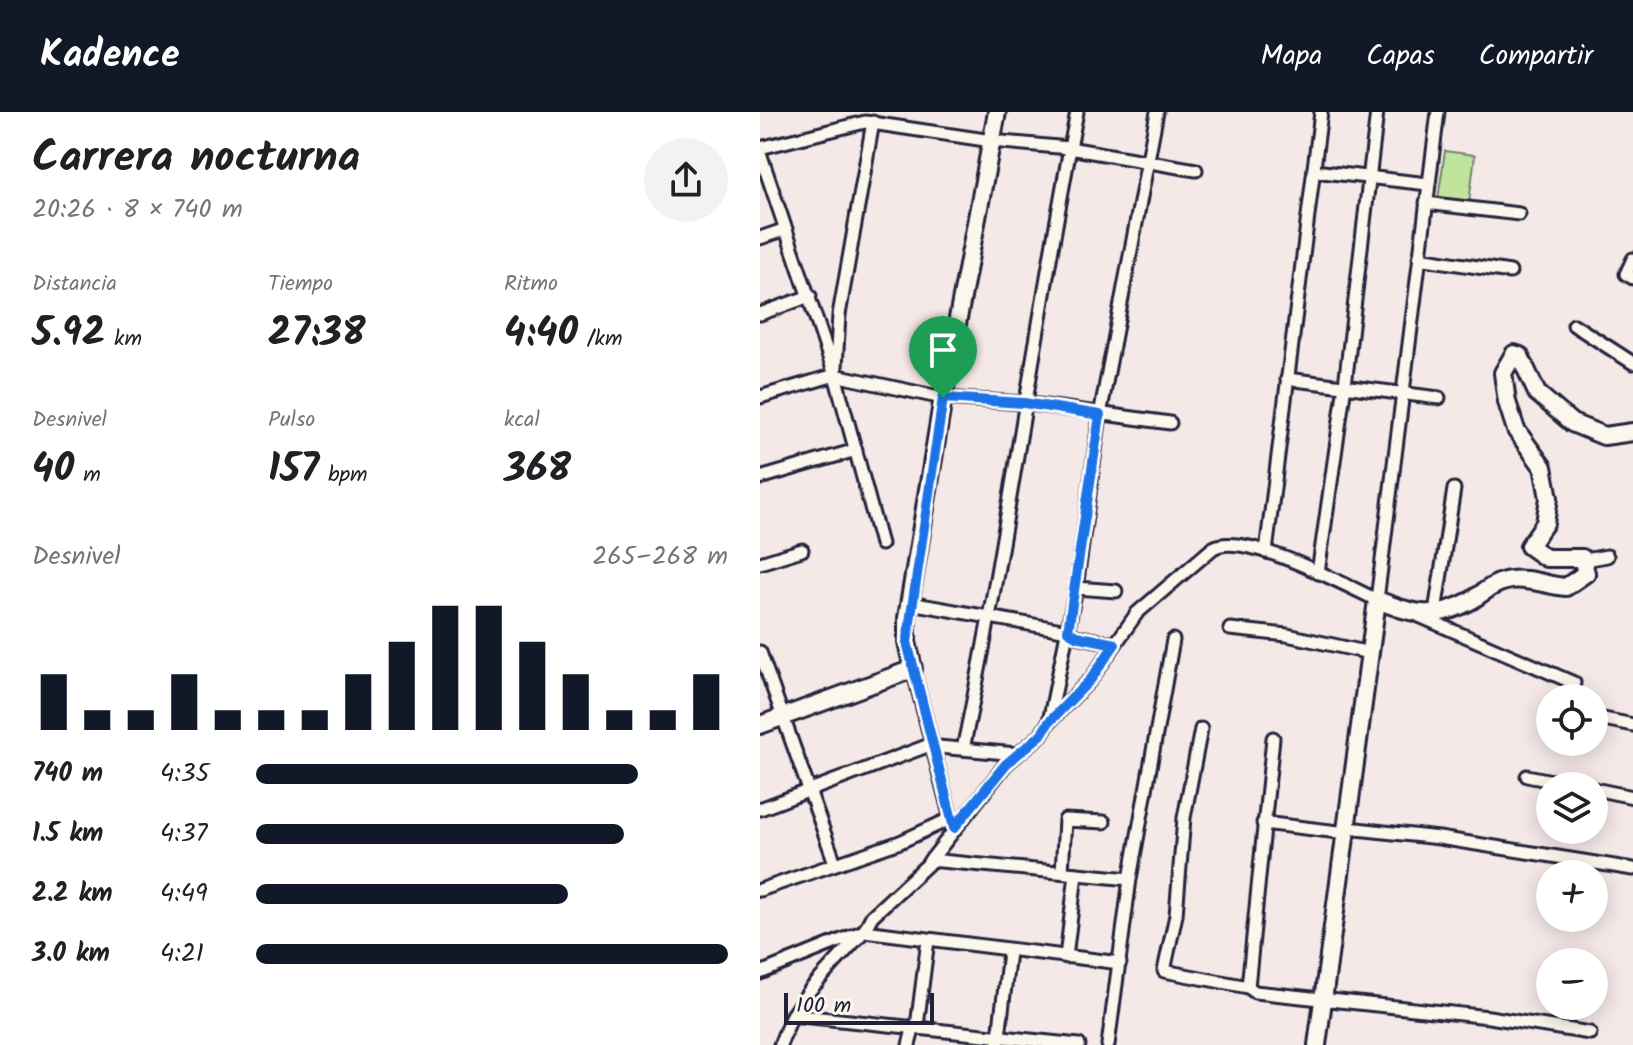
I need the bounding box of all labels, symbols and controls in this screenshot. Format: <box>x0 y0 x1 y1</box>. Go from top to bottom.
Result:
text: Kadence <box>40 26 179 86</box>
text: Mapa <box>1261 34 1322 79</box>
text: Capas <box>1366 34 1435 79</box>
text: Compartir <box>1479 34 1593 79</box>
text: Carrera nocturna <box>32 124 360 194</box>
button: share <box>644 138 728 222</box>
text: 20:26 · 8 × 740 m <box>32 189 243 231</box>
text: Distancia <box>32 267 117 302</box>
text: Tiempo <box>268 267 333 302</box>
text: Ritmo <box>504 267 558 302</box>
text: 5.92 <box>32 302 105 366</box>
text: 27:38 <box>268 302 366 366</box>
text: 4:40 <box>504 302 578 366</box>
pin <box>909 316 977 398</box>
text: km <box>105 322 142 357</box>
text: /km <box>578 322 622 357</box>
icon: arrive <box>921 328 965 372</box>
text: Desnivel <box>32 403 107 438</box>
text: Pulso <box>268 403 315 438</box>
text: kcal <box>504 403 540 438</box>
text: 40 <box>32 438 74 502</box>
text: 157 <box>268 438 319 502</box>
text: 368 <box>504 438 571 502</box>
text: m <box>74 458 101 493</box>
text: bpm <box>319 458 368 493</box>
text: Desnivel <box>32 536 121 578</box>
text: 265–268 m <box>592 536 728 578</box>
map controls <box>1536 684 1608 1020</box>
button: locate <box>1536 684 1608 756</box>
text: 740 m <box>32 753 103 795</box>
text: 4:35 <box>160 753 210 795</box>
button: layers <box>1536 772 1608 844</box>
text: 1.5 km <box>32 813 103 855</box>
text: 4:37 <box>160 813 208 855</box>
button: + <box>1536 860 1608 932</box>
text: 2.2 km <box>32 873 113 915</box>
text: 4:49 <box>160 873 208 915</box>
text: 3.0 km <box>32 933 110 975</box>
text: 4:21 <box>160 933 204 975</box>
button: − <box>1536 948 1608 1020</box>
scale bar <box>784 989 934 1025</box>
text: 100 m <box>796 989 851 1024</box>

